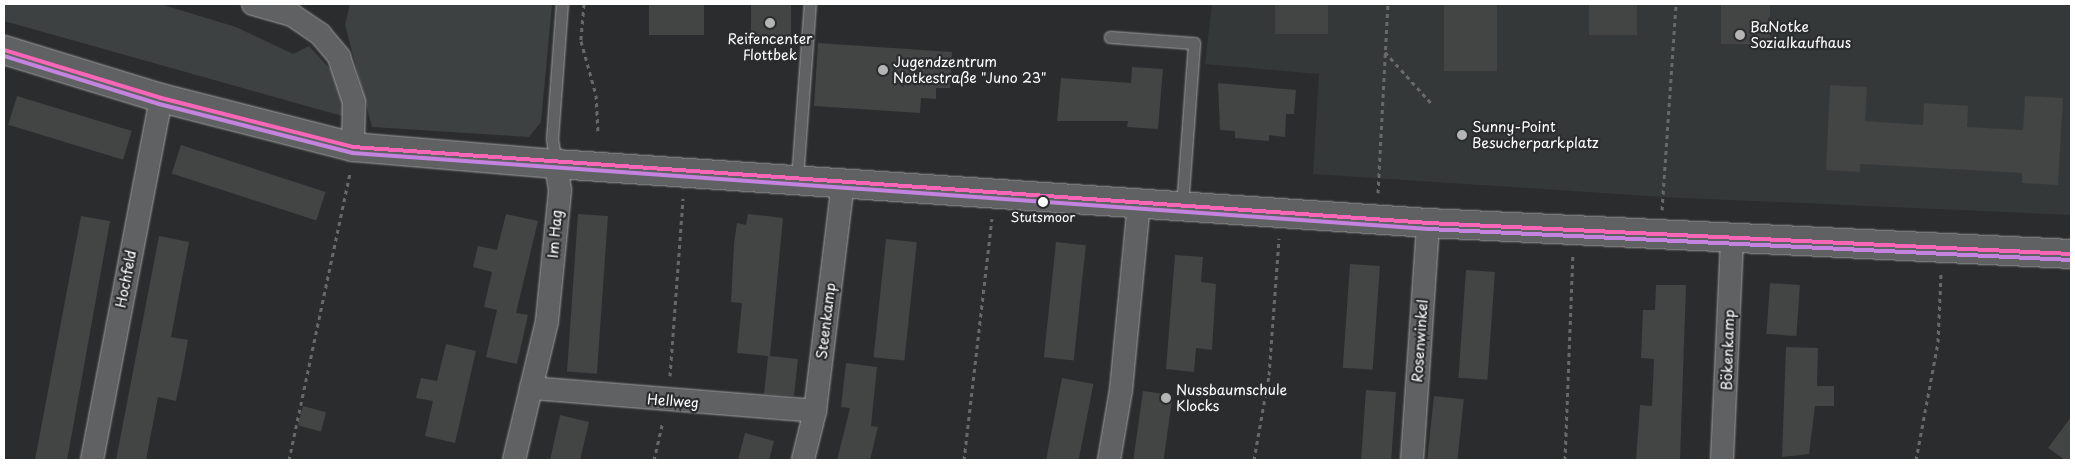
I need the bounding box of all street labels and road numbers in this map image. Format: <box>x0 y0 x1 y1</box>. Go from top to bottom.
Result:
street label: Im Hag <box>544 209 566 259</box>
street label: Hochfeld <box>112 249 140 309</box>
street label: Steenkamp <box>813 282 839 360</box>
street label: Rosenwinkel <box>1409 299 1431 383</box>
street label: Bökenkamp <box>1718 309 1738 391</box>
street label: Hellweg <box>647 391 699 411</box>

